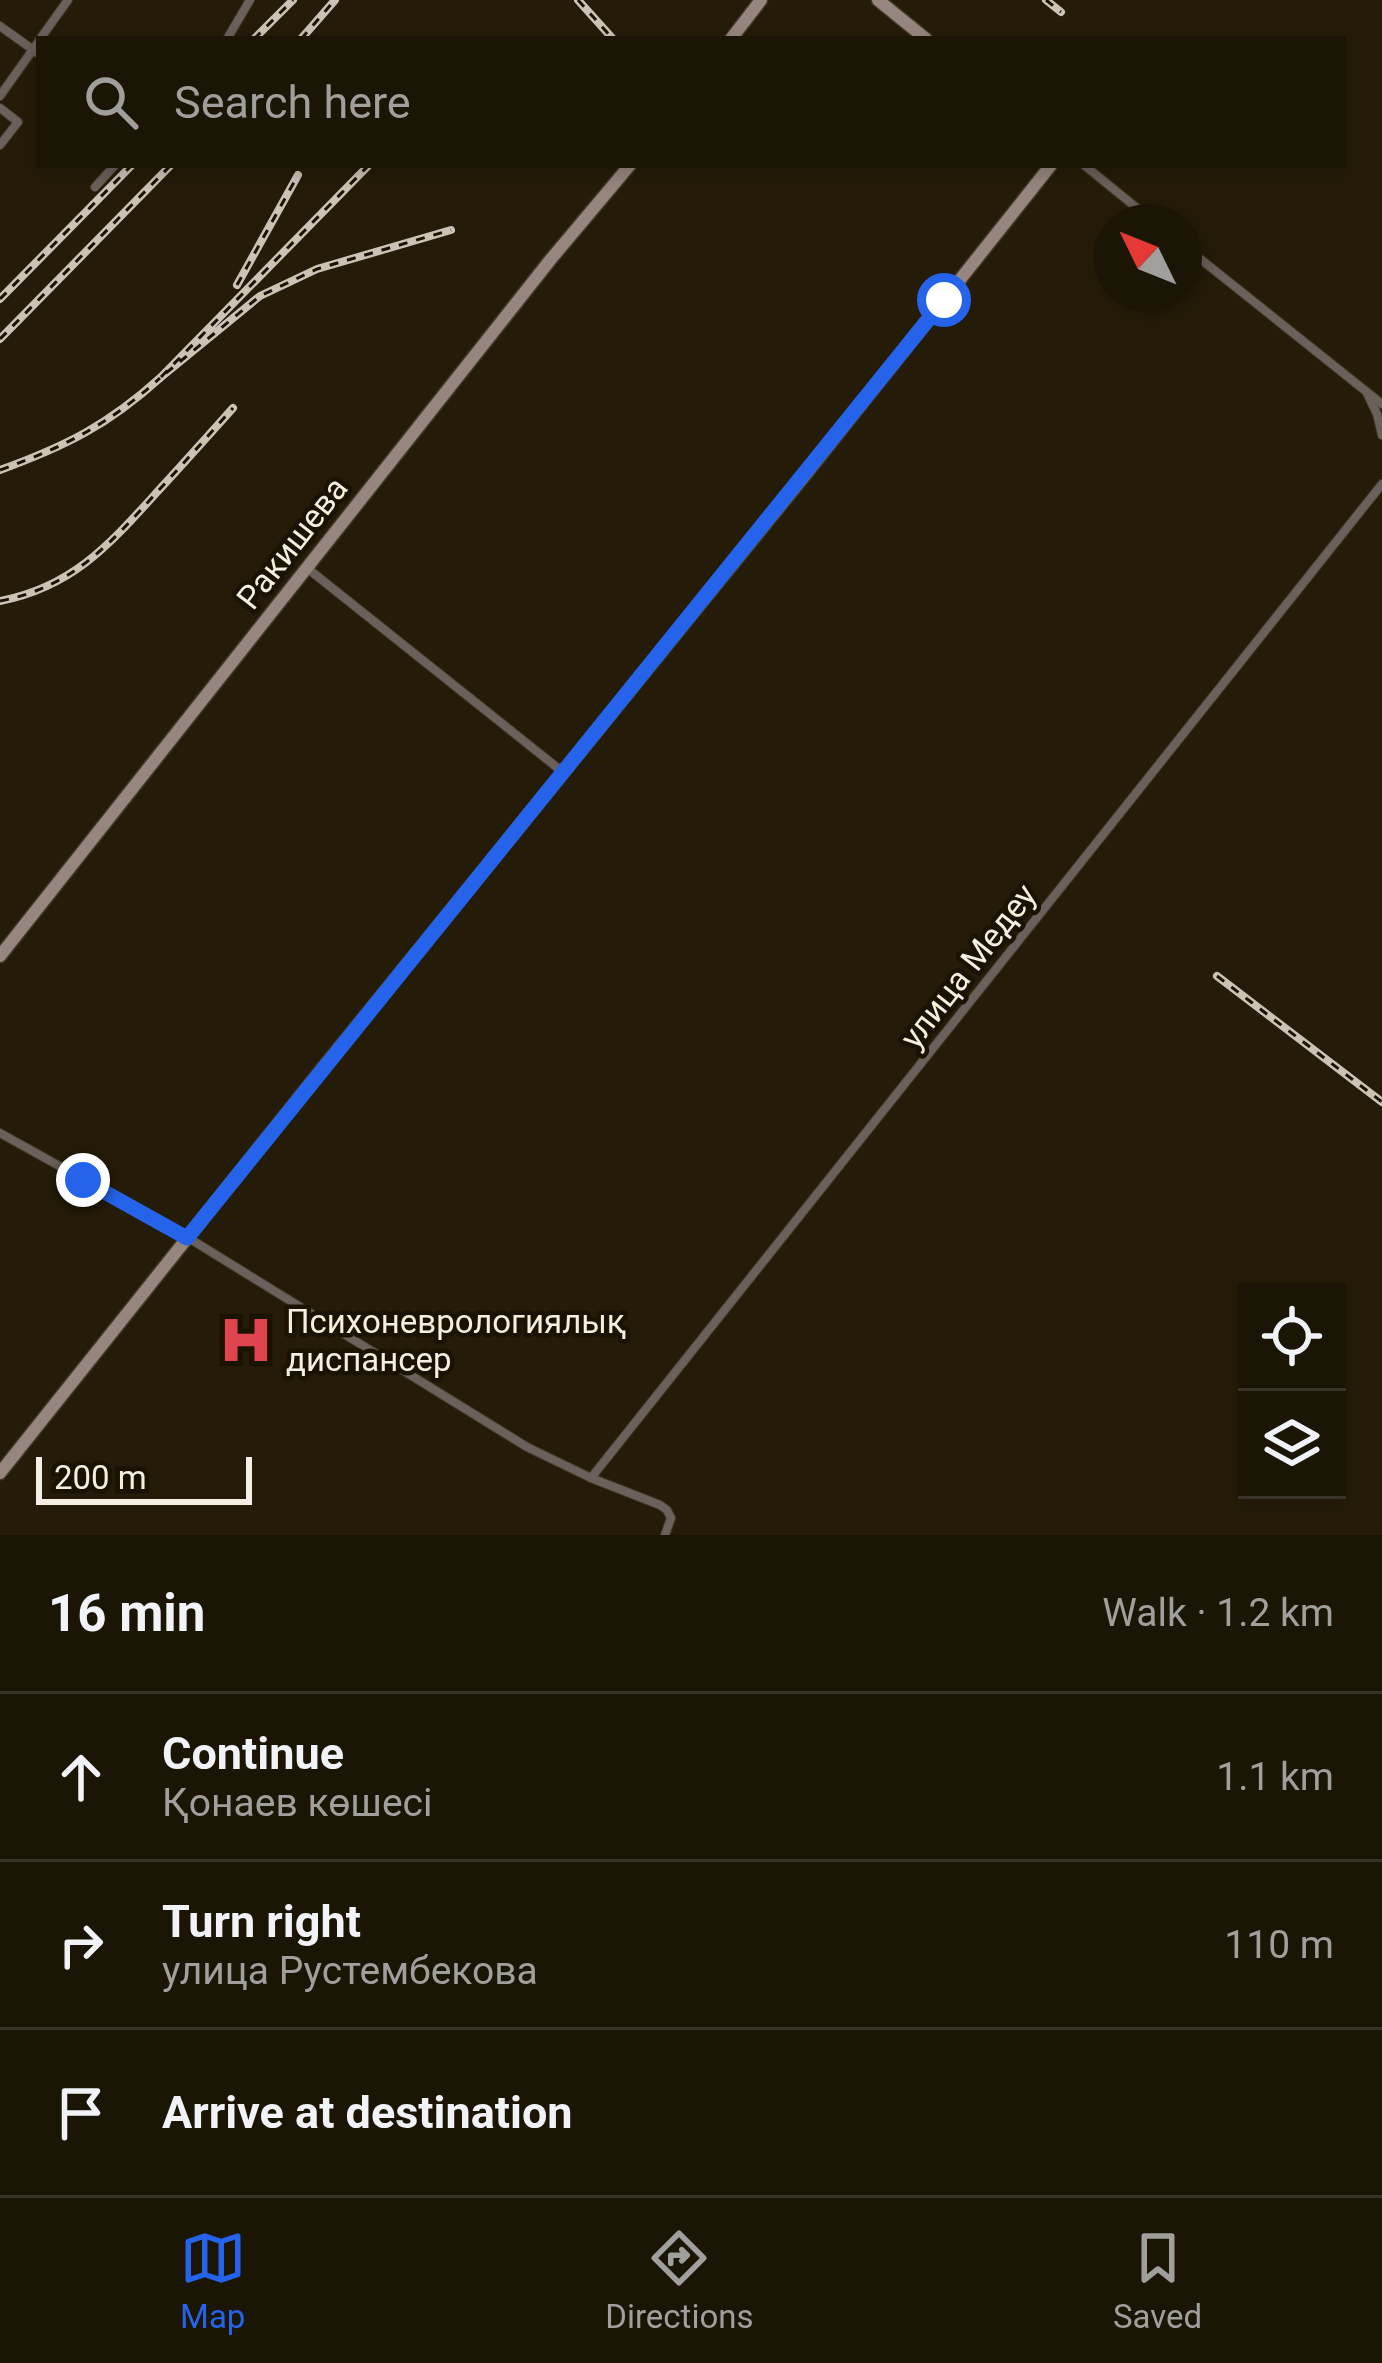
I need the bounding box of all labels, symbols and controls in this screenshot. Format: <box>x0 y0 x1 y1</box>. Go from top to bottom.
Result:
search box <box>36 36 1346 168</box>
icon: search <box>78 69 144 135</box>
text: Search here <box>174 76 411 129</box>
north arrow <box>1094 204 1202 312</box>
route start <box>917 273 971 327</box>
street label: Ракишева <box>228 469 356 617</box>
street label: улица Медеу <box>892 876 1045 1056</box>
route end <box>56 1153 110 1207</box>
map controls <box>1238 1283 1346 1499</box>
button: locate <box>1238 1283 1346 1391</box>
place label: Психоневрологиялық диспансер <box>286 1302 626 1379</box>
hospital icon: Психоневрологиялық диспансер <box>217 1311 275 1369</box>
button: layers <box>1238 1391 1346 1499</box>
scale bar <box>36 1451 252 1504</box>
text: 200 m <box>54 1458 147 1497</box>
text: 16 min <box>48 1584 205 1643</box>
text: Walk · 1.2 km <box>1102 1590 1334 1636</box>
text: Continue <box>162 1727 344 1780</box>
icon: ahead <box>48 1744 114 1810</box>
text: 1.1 km <box>1216 1754 1334 1800</box>
text: Қонаев көшесі <box>162 1780 432 1826</box>
text: Turn right <box>162 1895 361 1948</box>
icon: right <box>48 1912 114 1978</box>
text: 110 m <box>1224 1922 1334 1968</box>
text: улица Рустембекова <box>162 1948 538 1994</box>
icon: arrive <box>48 2080 114 2146</box>
text: Arrive at destination <box>162 2086 573 2139</box>
tab: Map <box>180 2225 246 2336</box>
tab: Directions <box>605 2225 754 2336</box>
tab: Saved <box>1113 2225 1202 2336</box>

